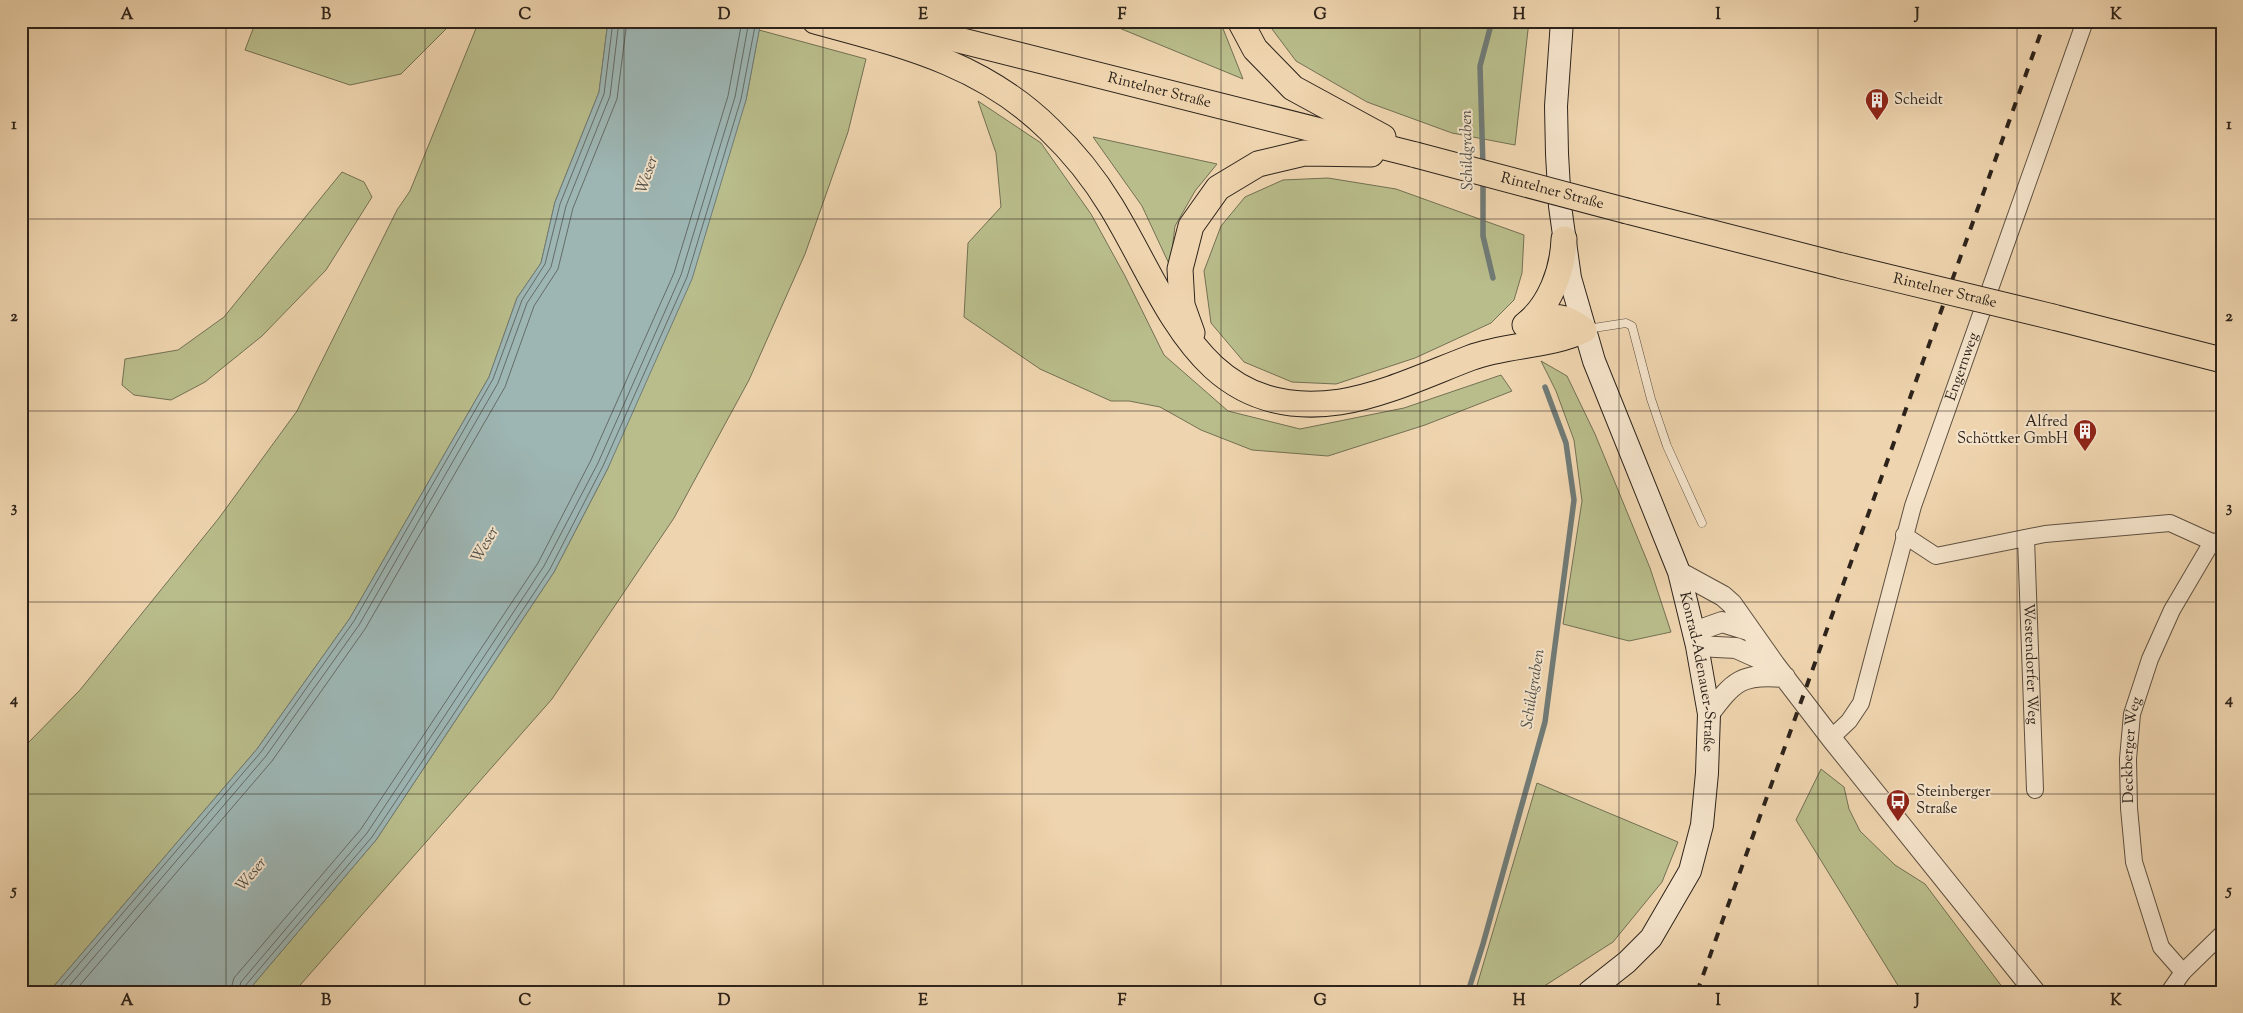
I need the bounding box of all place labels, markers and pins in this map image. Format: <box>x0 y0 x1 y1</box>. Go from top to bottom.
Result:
building icon: Scheidt <box>1864 87 1890 121</box>
place label: Scheidt <box>1894 90 1943 111</box>
place label: Alfred Schöttker GmbH <box>1957 412 2069 450</box>
building icon: Alfred Schöttker GmbH <box>2072 418 2098 452</box>
place label: Steinberger Straße <box>1916 782 1991 820</box>
bus stop icon: Steinberger Straße <box>1885 788 1911 822</box>

